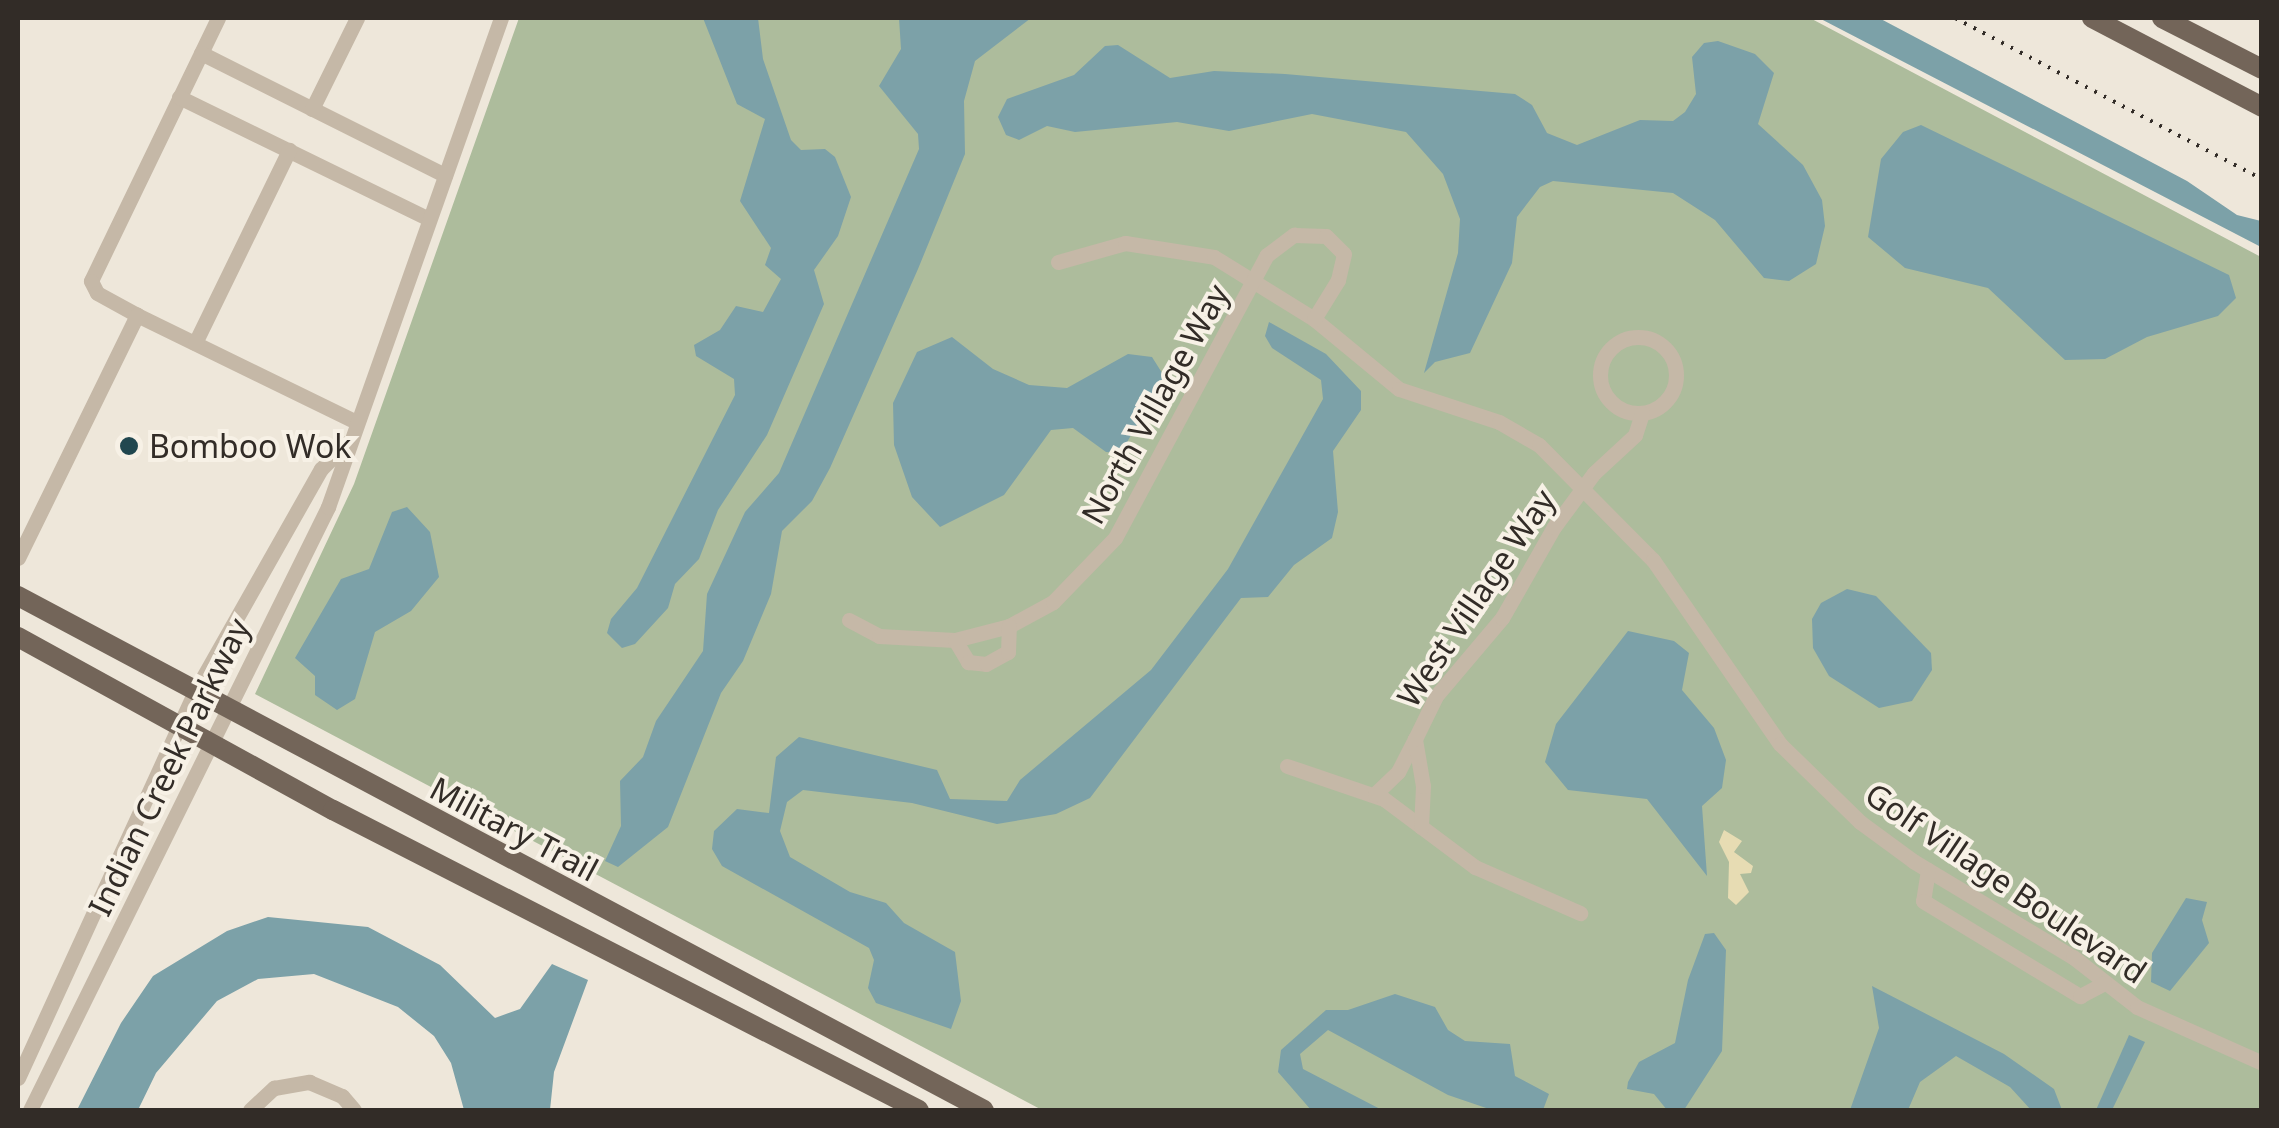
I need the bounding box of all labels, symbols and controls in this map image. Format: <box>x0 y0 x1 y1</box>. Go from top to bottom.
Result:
street label: North Village Way <box>1073 278 1237 530</box>
place label: Bomboo Wok <box>149 427 351 465</box>
marker: Bomboo Wok <box>118 435 140 457</box>
street label: West Village Way <box>1389 482 1563 714</box>
street label: Indian Creek Parkway <box>80 612 258 922</box>
street label: Military Trail <box>424 769 604 889</box>
street label: Golf Village Boulevard <box>1858 775 2154 991</box>

